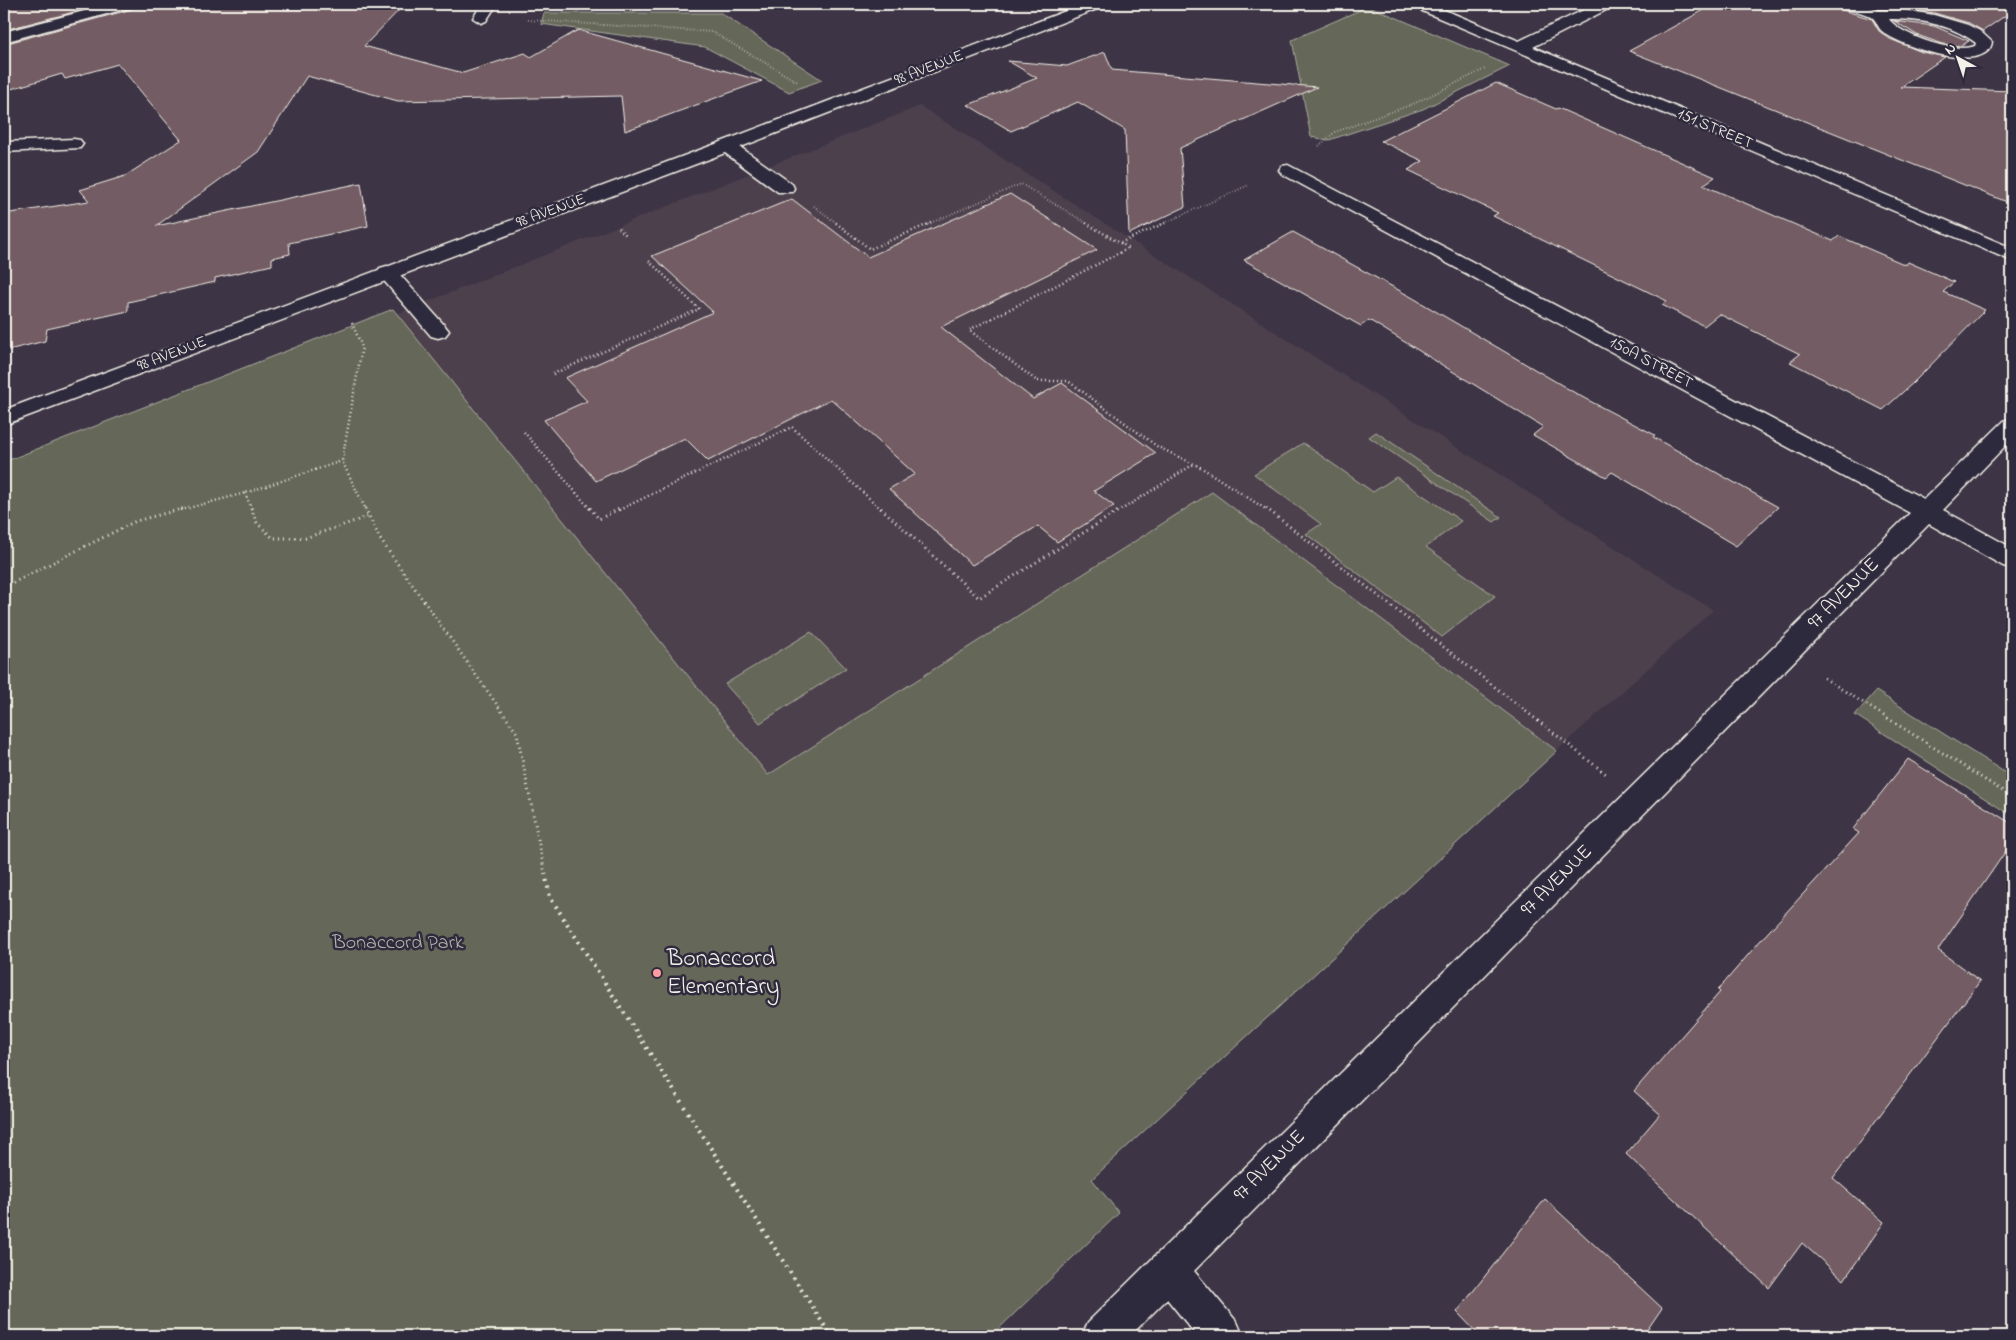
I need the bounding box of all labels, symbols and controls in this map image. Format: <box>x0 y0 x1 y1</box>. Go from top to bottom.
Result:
north arrow <box>1934 32 1984 82</box>
text: N <box>1940 38 1961 60</box>
street label: 98 AVENUE <box>891 44 967 92</box>
street label: 151 STREET <box>1673 102 1757 156</box>
street label: 98 AVENUE <box>513 187 589 235</box>
street label: 98 AVENUE <box>134 330 210 378</box>
street label: 150A STREET <box>1605 331 1697 395</box>
street label: 97 AVENUE <box>1801 551 1887 637</box>
street label: 97 AVENUE <box>1514 838 1600 924</box>
park label: Bonaccord Park <box>331 929 464 958</box>
place label: Bonaccord Elementary <box>666 942 779 1006</box>
marker: Bonaccord Elementary <box>651 967 663 979</box>
street label: 97 AVENUE <box>1227 1123 1313 1209</box>

